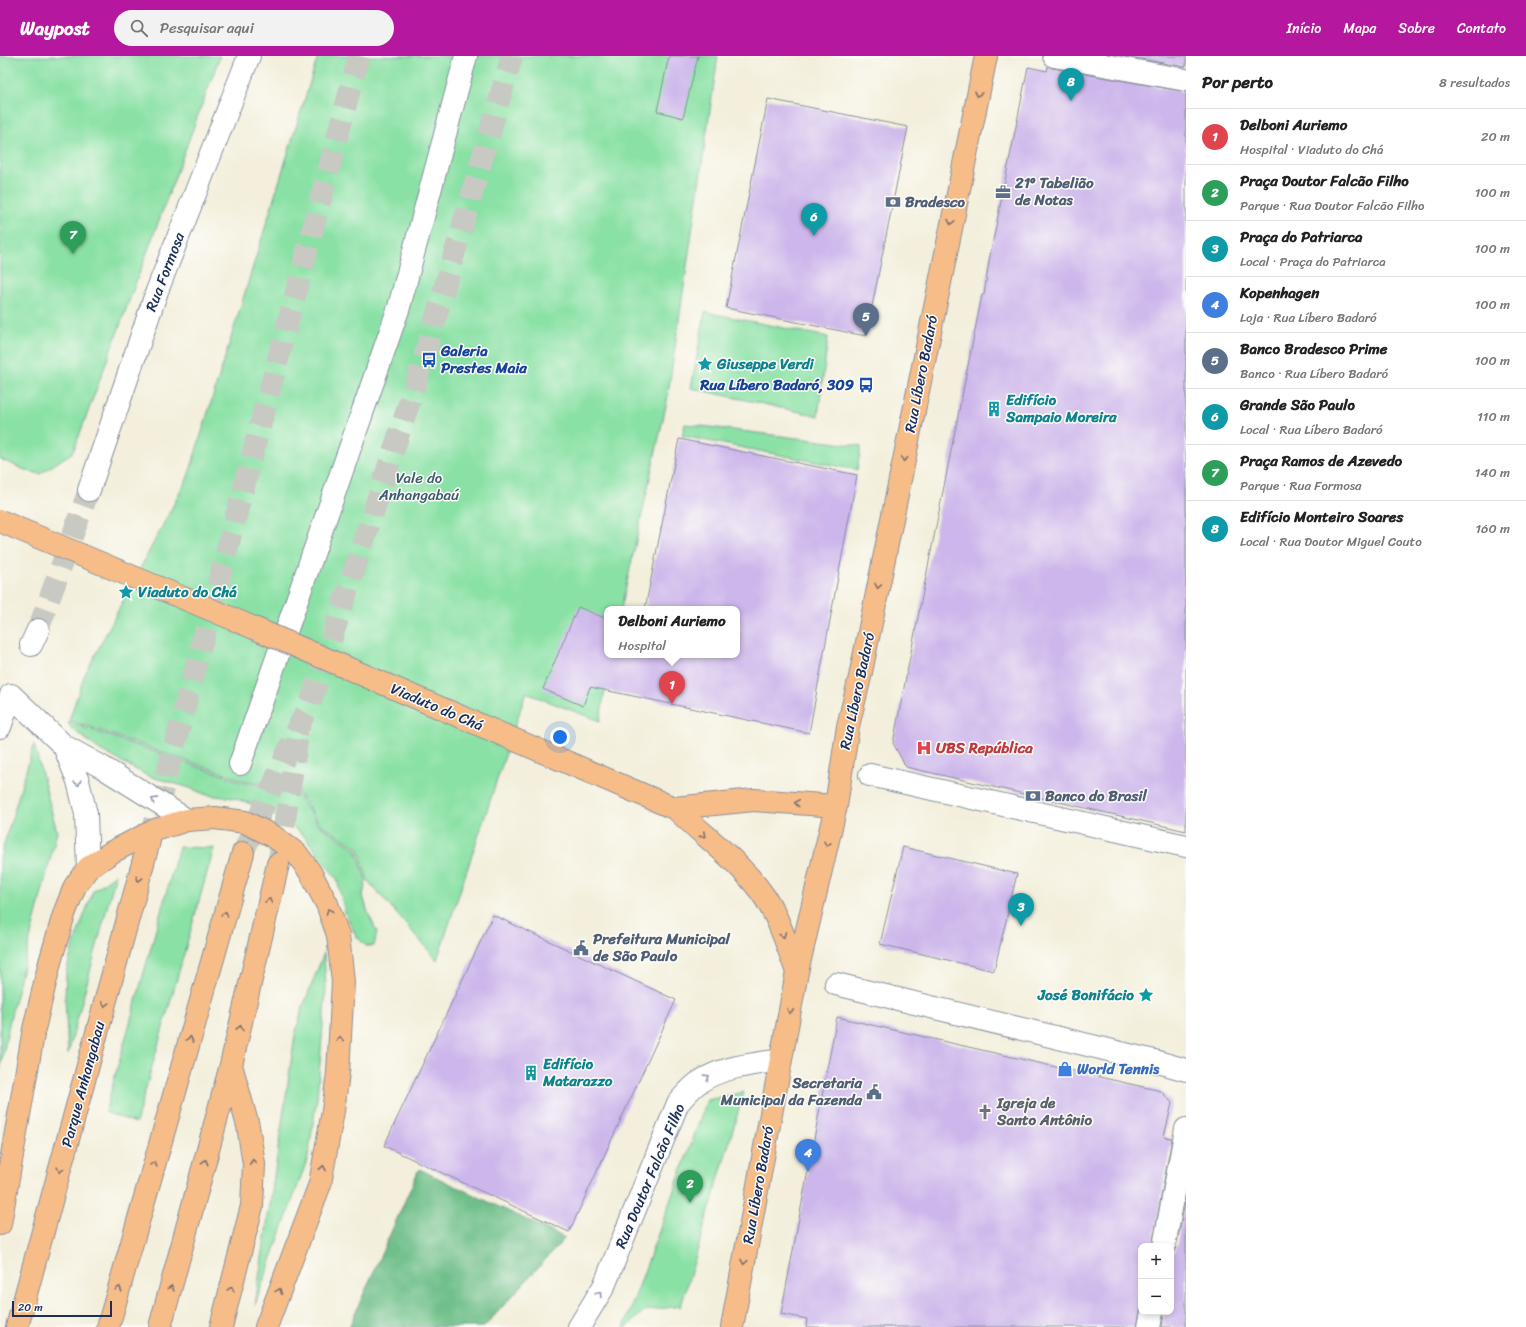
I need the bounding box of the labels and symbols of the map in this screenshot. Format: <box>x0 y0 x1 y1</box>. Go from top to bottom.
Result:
pin: 8 <box>1058 68 1084 101</box>
one-way arrow <box>974 91 982 97</box>
place label: 21º Tabelião de Notas <box>1014 170 1094 213</box>
office icon: 21º Tabelião de Notas <box>994 183 1012 201</box>
place label: Bradesco <box>905 189 965 215</box>
bank icon: Bradesco <box>884 193 902 211</box>
pin: 6 <box>801 203 827 236</box>
one-way arrow <box>948 218 956 225</box>
pin: 7 <box>60 221 86 254</box>
street label: Rua Formosa <box>138 228 192 315</box>
pin: 5 <box>853 303 879 336</box>
street label: Rua Líbero Badaró <box>897 313 945 435</box>
place label: Galeria Prestes Maia <box>440 338 527 381</box>
bus stop icon: Galeria Prestes Maia <box>420 351 438 369</box>
place label: Giuseppe Verdi <box>716 351 815 377</box>
place icon: Giuseppe Verdi <box>696 355 714 373</box>
place label: Rua Líbero Badaró, 309 <box>699 372 854 398</box>
bus stop icon: Rua Líbero Badaró, 309 <box>857 376 875 394</box>
place label: Edifício Sampaio Moreira <box>1005 387 1117 430</box>
building icon: Edifício Sampaio Moreira <box>985 400 1003 418</box>
one-way arrow <box>900 456 908 462</box>
park label: Vale do Anhangabaú <box>378 465 460 508</box>
place label: Viaduto do Chá <box>138 579 237 605</box>
place icon: Viaduto do Chá <box>117 583 135 601</box>
one-way arrow <box>875 583 883 589</box>
street label: Rua Líbero Badaró <box>832 630 882 752</box>
pin: 1 <box>659 671 685 704</box>
street label: Viaduto do Chá <box>386 676 488 738</box>
your location <box>550 727 570 747</box>
place label: UBS República <box>936 735 1033 761</box>
hospital icon: UBS República <box>915 739 933 757</box>
one-way arrow <box>73 779 82 786</box>
place label: Banco do Brasil <box>1045 783 1148 809</box>
bank icon: Banco do Brasil <box>1024 787 1042 805</box>
one-way arrow <box>151 797 158 805</box>
one-way arrow <box>794 799 800 808</box>
one-way arrow <box>699 830 706 837</box>
one-way arrow <box>824 841 832 848</box>
one-way arrow <box>135 875 143 882</box>
pin: 3 <box>1008 893 1034 926</box>
one-way arrow <box>265 898 273 904</box>
one-way arrow <box>326 908 334 915</box>
one-way arrow <box>220 911 229 918</box>
place label: Prefeitura Municipal de São Paulo <box>593 926 731 969</box>
one-way arrow <box>779 932 787 939</box>
public building icon: Prefeitura Municipal de São Paulo <box>572 939 590 957</box>
place label: José Bonifácio <box>1037 982 1134 1008</box>
place icon: José Bonifácio <box>1137 986 1155 1004</box>
one-way arrow <box>101 1001 109 1007</box>
one-way arrow <box>786 1008 795 1014</box>
street label: Parque Anhangabau <box>54 1018 112 1150</box>
one-way arrow <box>235 1024 243 1031</box>
one-way arrow <box>185 1036 194 1043</box>
one-way arrow <box>335 1036 344 1042</box>
place label: Edifício Matarazzo <box>542 1051 613 1094</box>
place label: World Tennis <box>1077 1056 1160 1082</box>
shop icon: World Tennis <box>1056 1060 1074 1078</box>
building icon: Edifício Matarazzo <box>522 1064 540 1082</box>
place label: Secretaria Municipal da Fazenda <box>720 1070 862 1113</box>
one-way arrow <box>703 1075 710 1082</box>
public building icon: Secretaria Municipal da Fazenda <box>865 1083 883 1101</box>
place label: Igreja de Santo Antônio <box>996 1090 1092 1133</box>
street label: Rua Doutor Falcão Filho <box>608 1099 693 1253</box>
church icon: Igreja de Santo Antônio <box>976 1103 994 1121</box>
street label: Rua Líbero Badaró <box>735 1124 781 1246</box>
pin: 4 <box>795 1139 821 1172</box>
one-way arrow <box>200 1159 208 1165</box>
one-way arrow <box>248 1159 257 1165</box>
one-way arrow <box>149 1161 158 1168</box>
one-way arrow <box>318 1165 326 1171</box>
one-way arrow <box>56 1166 65 1173</box>
pin: 2 <box>677 1170 703 1203</box>
one-way arrow <box>740 1259 749 1266</box>
one-way arrow <box>166 1284 175 1291</box>
one-way arrow <box>114 1286 123 1293</box>
one-way arrow <box>226 1286 234 1292</box>
one-way arrow <box>275 1287 283 1294</box>
one-way arrow <box>594 1291 602 1298</box>
scale bar <box>12 1299 112 1318</box>

